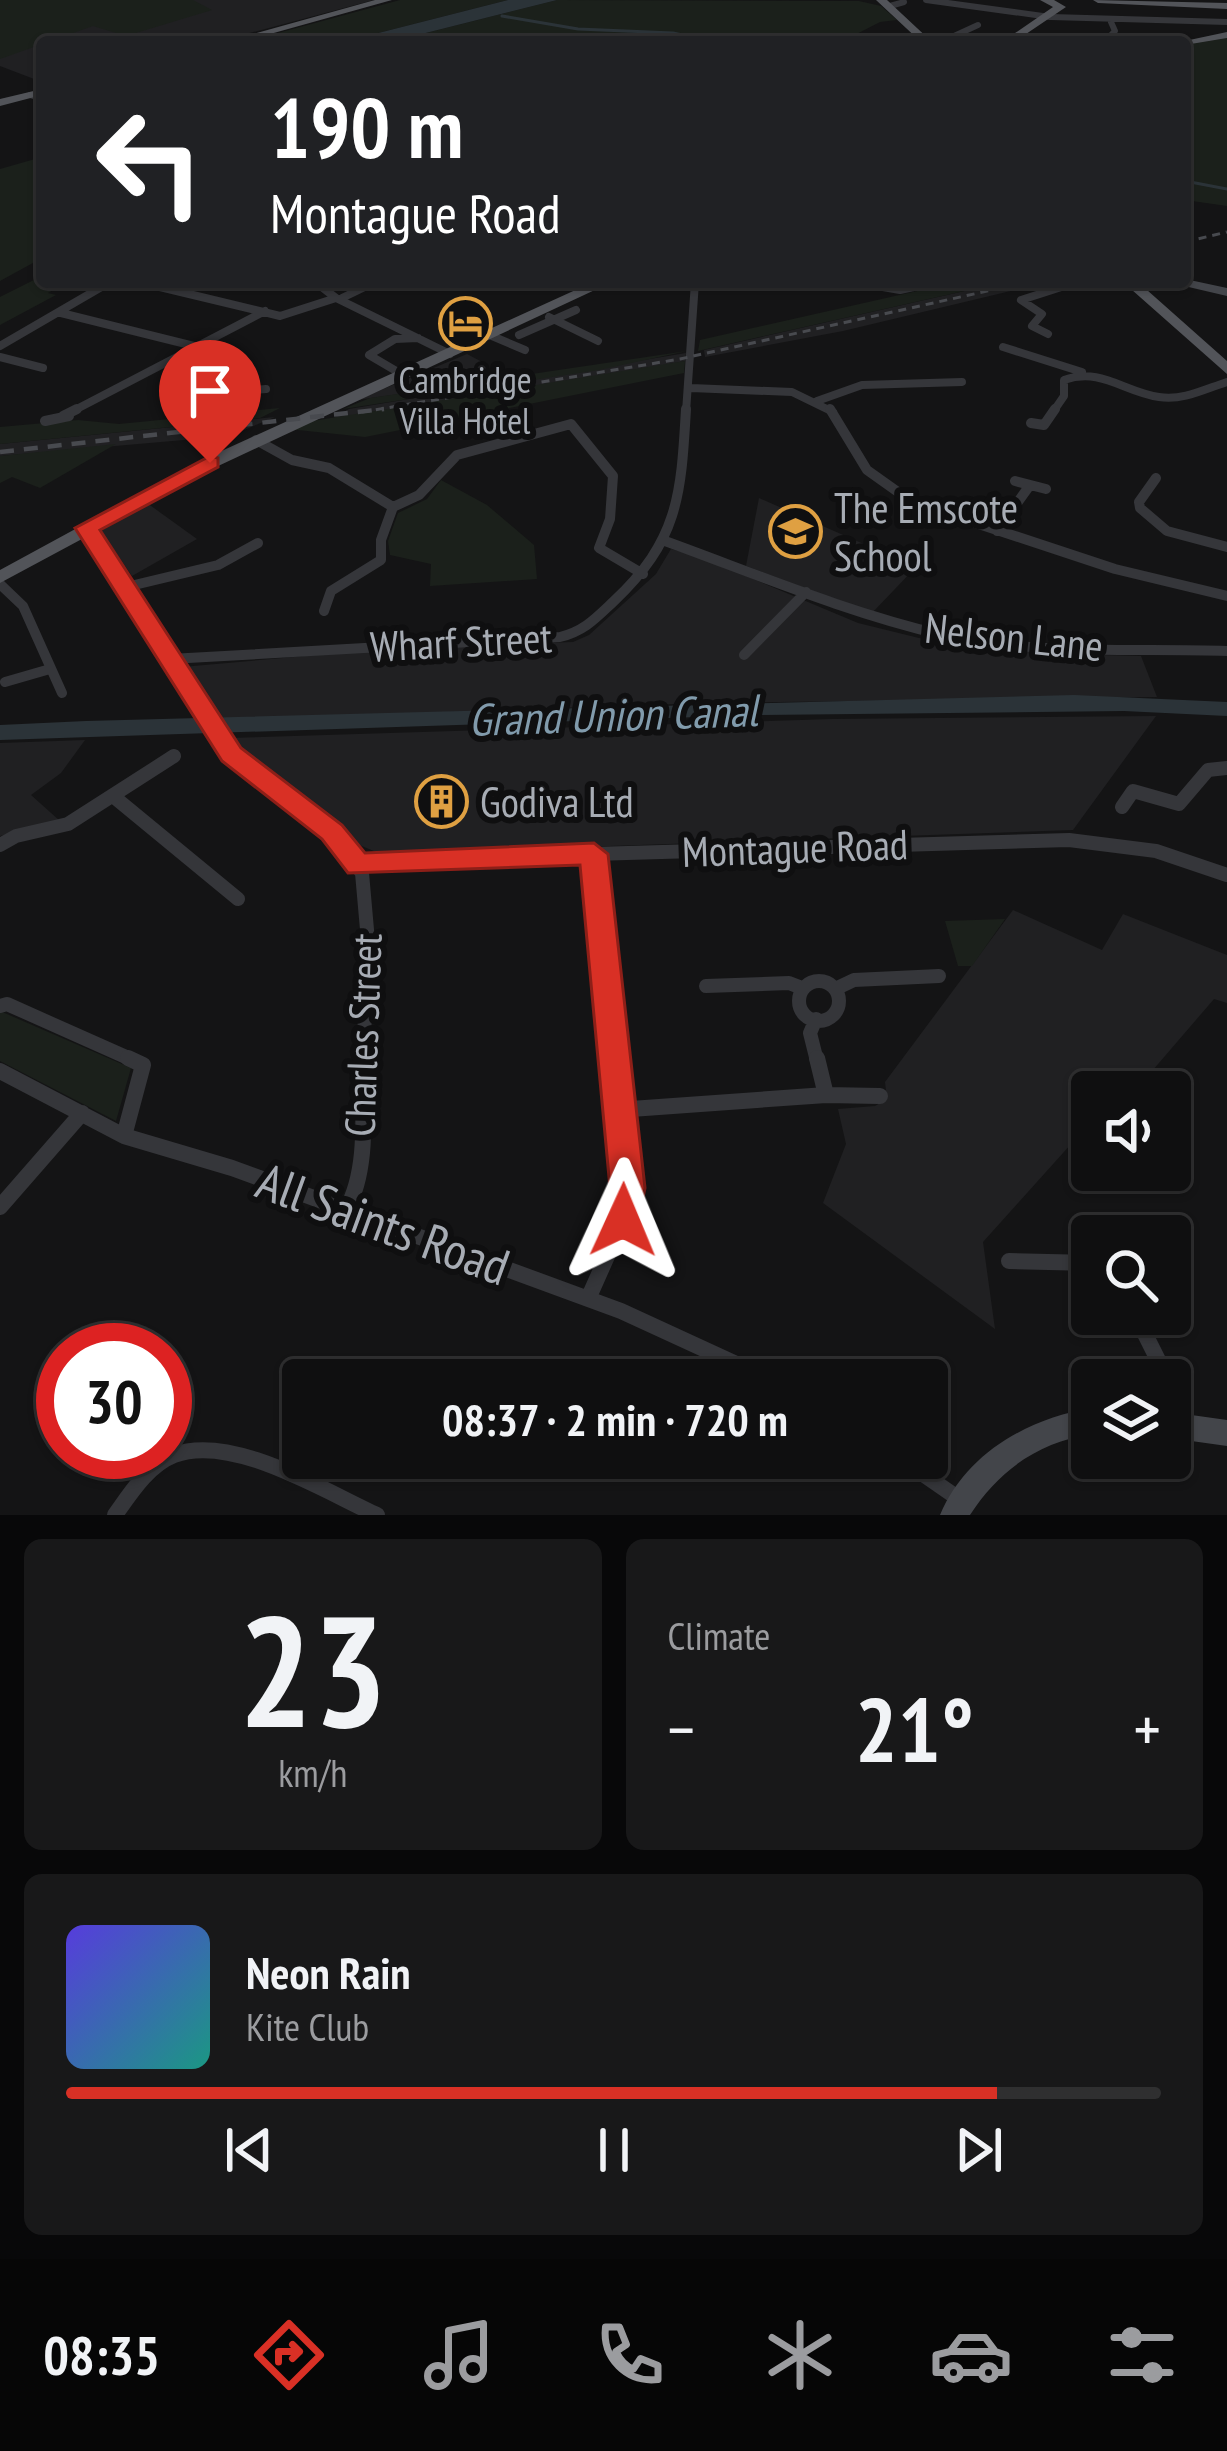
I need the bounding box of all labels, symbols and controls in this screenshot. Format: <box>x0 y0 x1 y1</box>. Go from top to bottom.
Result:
text: 190 m <box>270 72 463 181</box>
icon: left <box>72 84 228 240</box>
text: Montague Road <box>270 178 561 248</box>
hotel icon: Cambridge Villa Hotel <box>437 296 493 352</box>
pin <box>159 340 261 463</box>
place label: Cambridge Villa Hotel <box>398 356 532 444</box>
icon: arrive <box>177 358 243 424</box>
place label: The Emscote School <box>834 480 1018 583</box>
school or university icon: The Emscote School <box>767 504 823 560</box>
street label: Nelson Lane <box>922 600 1106 673</box>
street label: Wharf Street <box>369 609 554 674</box>
water label: Grand Union Canal <box>467 680 762 748</box>
building icon: Godiva Ltd <box>413 774 469 830</box>
place label: Godiva Ltd <box>480 774 634 829</box>
street label: Montague Road <box>681 816 909 879</box>
street label: Charles Street <box>331 932 394 1137</box>
map controls <box>1071 1071 1191 1479</box>
button: sound <box>1071 1071 1191 1191</box>
street label: All Saints Road <box>248 1147 518 1299</box>
position arrow <box>560 1157 686 1283</box>
button: search <box>1071 1215 1191 1335</box>
speed limit sign: 30 <box>36 1323 192 1479</box>
button: layers <box>1071 1359 1191 1479</box>
text: 08:37 · 2 min · 720 m <box>442 1390 788 1448</box>
text: 23 <box>238 1568 387 1770</box>
text: Climate <box>668 1610 770 1661</box>
text: 21° <box>855 1670 974 1787</box>
text: − <box>668 1686 695 1771</box>
text: + <box>1134 1686 1161 1771</box>
text: km/h <box>278 1747 347 1798</box>
text: Neon Rain <box>246 1943 411 2001</box>
text: Kite Club <box>246 2001 369 2052</box>
icon: previous <box>216 2117 282 2183</box>
icon: pause <box>581 2117 647 2183</box>
icon: next <box>946 2117 1012 2183</box>
icon: directions <box>247 2313 331 2397</box>
icon: music <box>417 2313 501 2397</box>
icon: phone <box>588 2313 672 2397</box>
icon: climate <box>758 2313 842 2397</box>
icon: car <box>929 2313 1013 2397</box>
icon: filters <box>1100 2313 1184 2397</box>
text: 08:35 <box>43 2320 160 2390</box>

